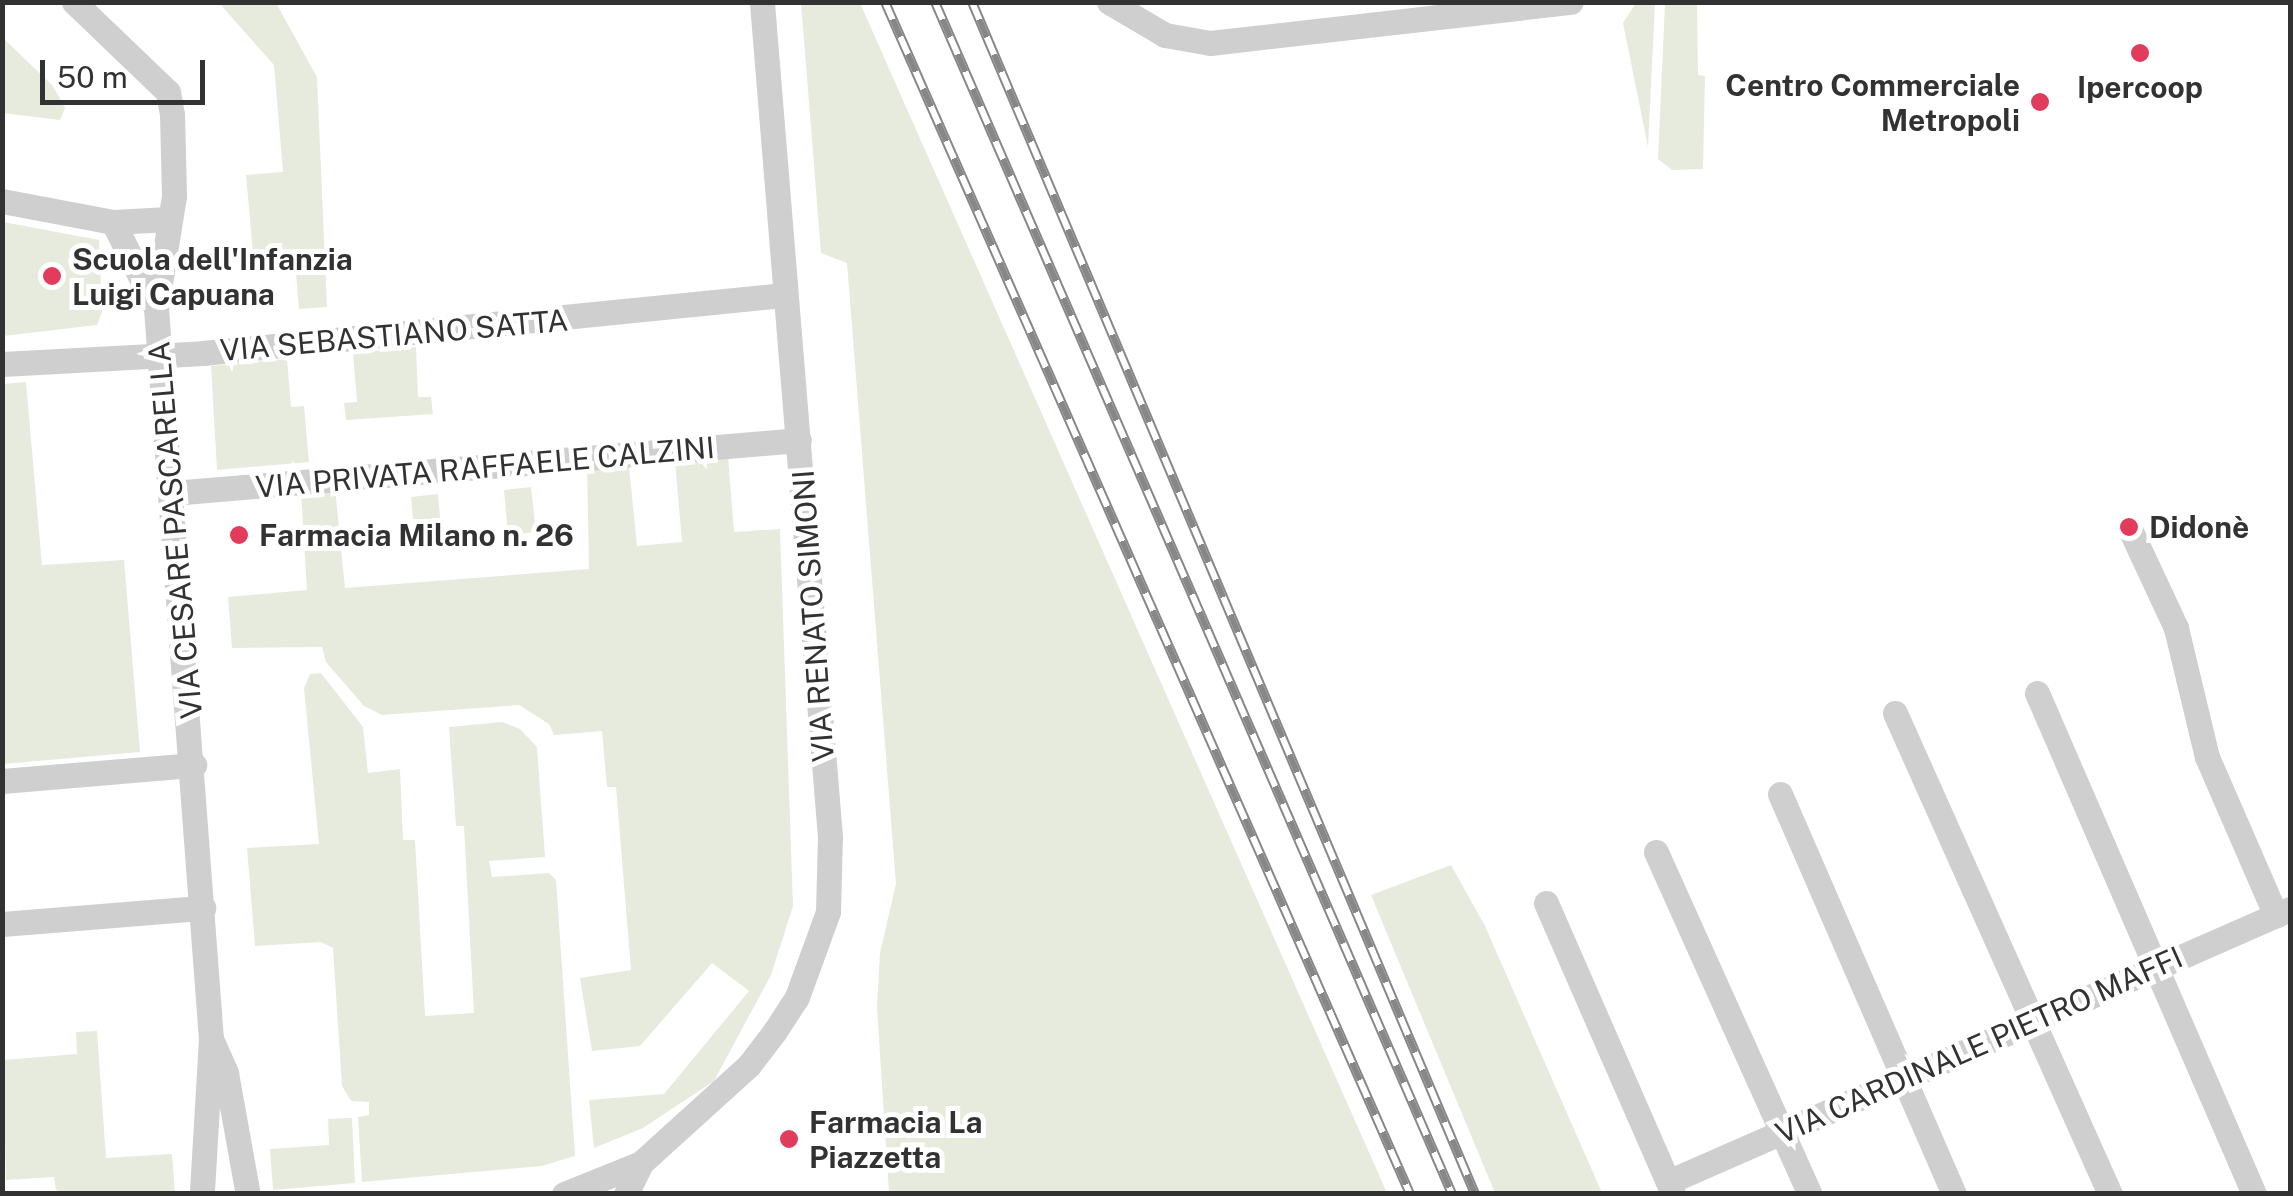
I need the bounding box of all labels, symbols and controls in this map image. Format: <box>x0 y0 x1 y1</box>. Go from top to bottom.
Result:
scale bar <box>45 40 210 102</box>
marker: Ipercoop <box>2129 42 2151 64</box>
text: 50 m <box>57 59 128 95</box>
place label: Centro Commerciale Metropoli <box>1725 67 2020 138</box>
place label: Ipercoop <box>2077 69 2203 105</box>
marker: Centro Commerciale Metropoli <box>2029 91 2051 113</box>
place label: Scuola dell'Infanzia Luigi Capuana <box>72 241 353 312</box>
marker: Scuola dell'Infanzia Luigi Capuana <box>41 265 63 287</box>
street label: VIA SEBASTIANO SATTA <box>218 302 570 368</box>
street label: VIA CESARE PASCARELLA <box>141 340 209 720</box>
street label: VIA PRIVATA RAFFAELE CALZINI <box>254 429 716 505</box>
street label: VIA RENATO SIMONI <box>785 469 841 763</box>
place label: Didonè <box>2149 509 2249 545</box>
marker: Didonè <box>2118 516 2140 538</box>
place label: Farmacia Milano n. 26 <box>259 517 574 553</box>
marker: Farmacia Milano n. 26 <box>228 524 250 546</box>
street label: VIA CARDINALE PIETRO MAFFI <box>1770 939 2188 1151</box>
place label: Farmacia La Piazzetta <box>809 1104 982 1174</box>
marker: Farmacia La Piazzetta <box>778 1128 800 1150</box>

